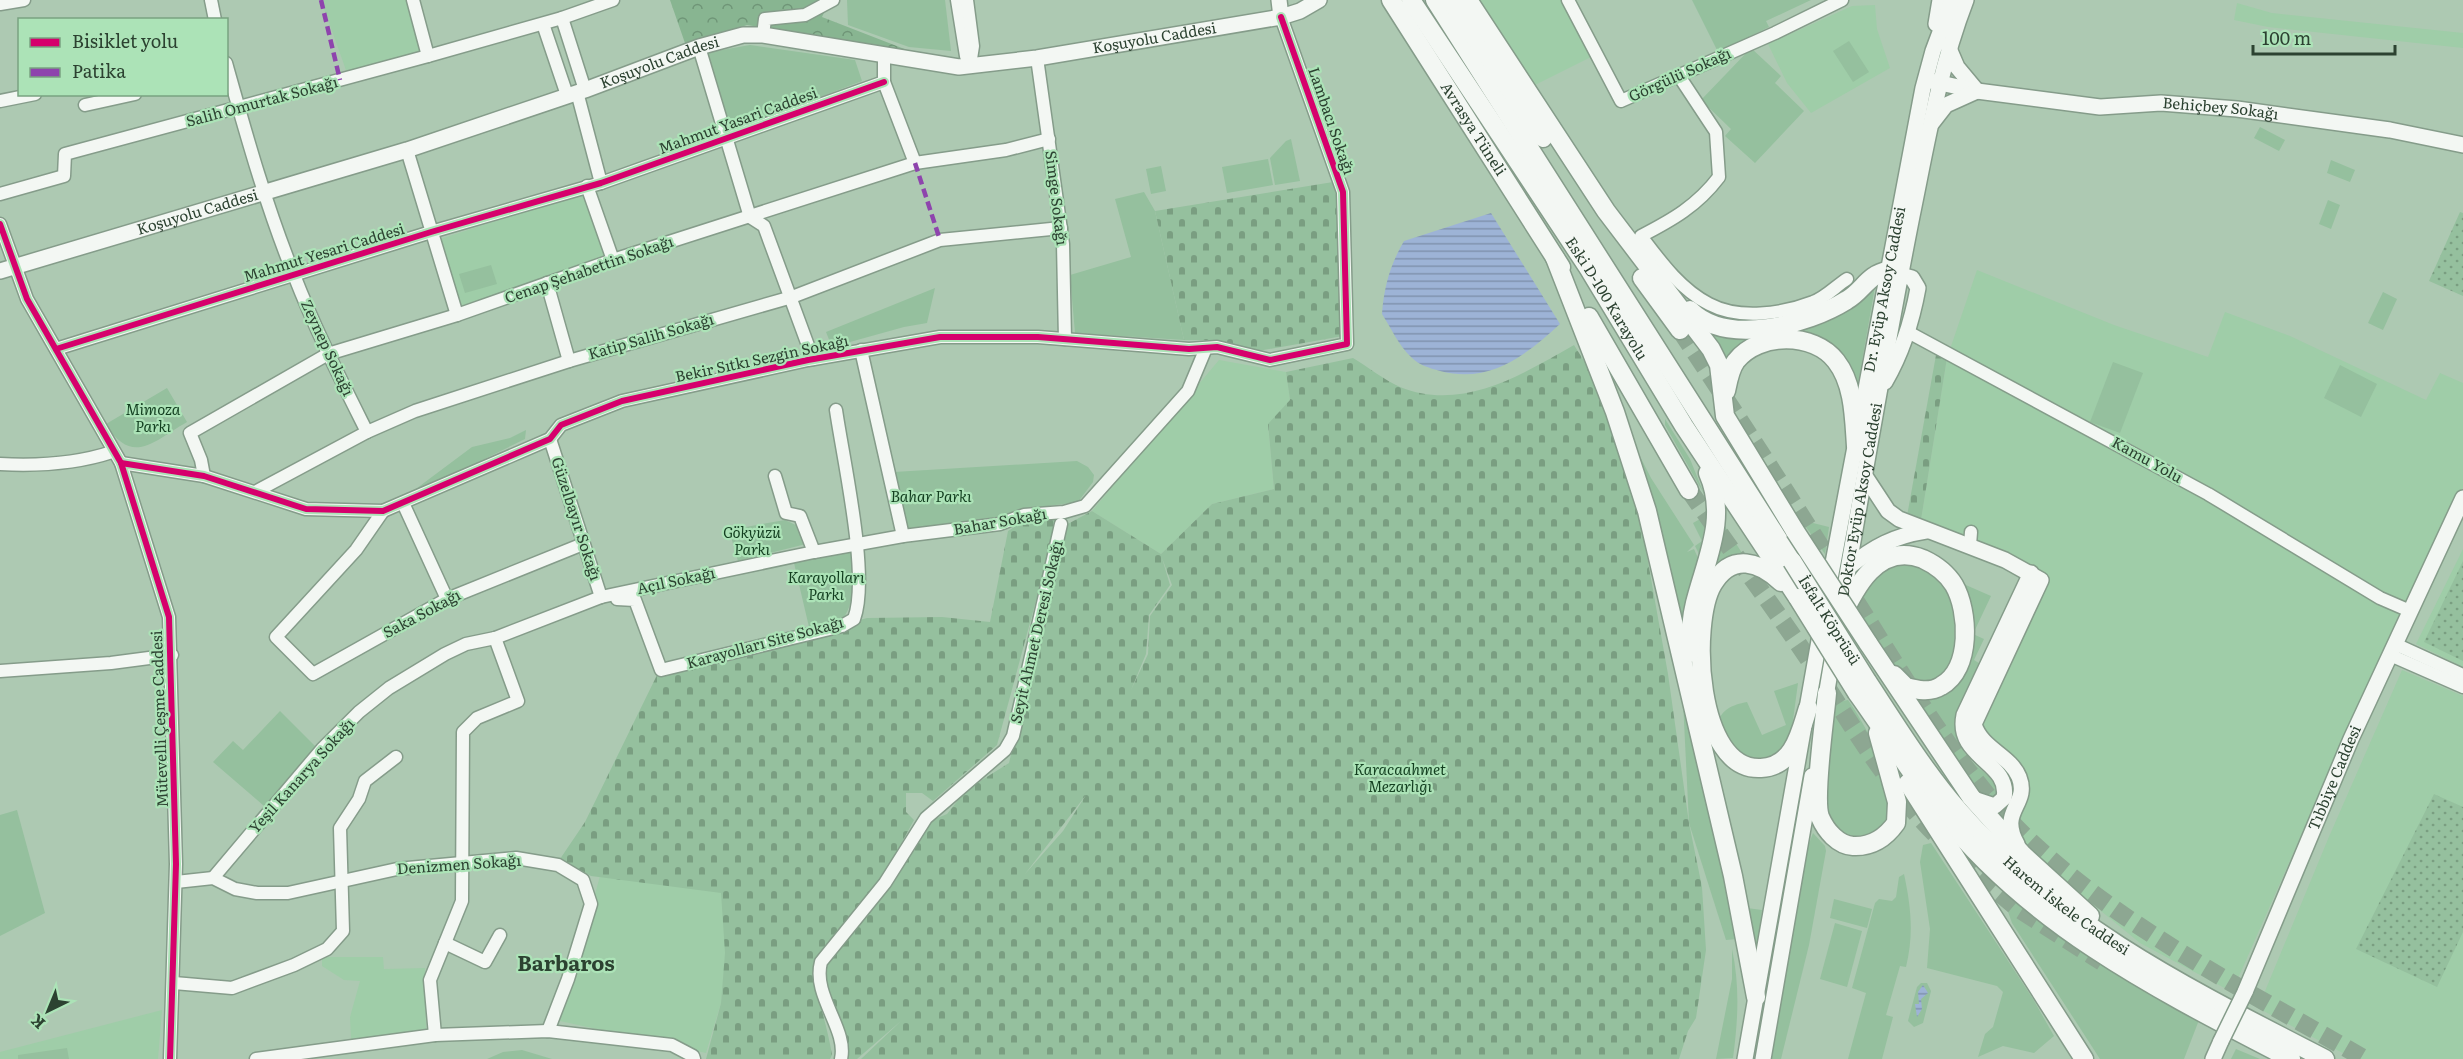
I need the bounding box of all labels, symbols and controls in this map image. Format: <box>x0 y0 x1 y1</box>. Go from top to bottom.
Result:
street label: Koşuyolu Caddesi <box>1090 15 1218 59</box>
legend <box>18 18 228 96</box>
scale bar <box>2253 18 2396 56</box>
text: 100 m <box>2262 24 2311 51</box>
text: Bisiklet yolu <box>72 27 178 54</box>
street label: Koşuyolu Caddesi <box>596 29 721 93</box>
street label: Görgülü Sokağı <box>1624 41 1734 107</box>
text: Patika <box>72 57 126 84</box>
street label: Lambacı Sokağı <box>1303 64 1362 177</box>
street label: Salih Omurtak Sokağı <box>183 69 340 132</box>
street label: Avrasya Tüneli <box>1436 77 1513 180</box>
street label: Mahmut Yasari Caddesi <box>655 80 820 159</box>
street label: Behiçbey Sokağı <box>2162 90 2280 125</box>
street label: Simge Sokağı <box>1040 149 1075 247</box>
street label: Koşuyolu Caddesi <box>134 182 260 240</box>
street label: Dr. Eyüp Aksoy Caddesi <box>1856 204 1910 374</box>
street label: Mahmut Yesari Caddesi <box>240 216 407 287</box>
street label: Cenap Şehabettin Sokağı <box>501 229 676 308</box>
street label: Eski D-100 Karayolu <box>1561 232 1655 365</box>
street label: Zeynep Sokağı <box>296 295 361 399</box>
street label: Katip Salih Sokağı <box>585 307 716 365</box>
street label: Bekir Sıtkı Sezgin Sokağı <box>673 328 851 387</box>
park label: Mimoza Parkı <box>126 397 181 437</box>
street label: Doktor Eyüp Aksoy Caddesi <box>1831 401 1887 598</box>
street label: Kamu Yolu <box>2108 430 2188 488</box>
street label: Güzelbayır Sokağı <box>547 454 608 583</box>
park label: Bahar Parkı <box>890 484 972 507</box>
street label: Bahar Sokağı <box>951 501 1048 540</box>
park label: Gökyüzü Parkı <box>723 520 781 560</box>
street label: Seyit Ahmet Deresi Sokağı <box>1003 538 1068 725</box>
street label: Açıl Sokağı <box>634 560 717 599</box>
park label: Karayolları Parkı <box>787 565 865 605</box>
street label: İsfalt Köprüsü <box>1794 570 1867 669</box>
street label: Saka Sokağı <box>378 583 464 643</box>
street label: Karayolları Site Sokağı <box>684 610 846 674</box>
street label: Mütevelli Çeşme Caddesi <box>144 630 173 808</box>
street label: Yeşil Kanarya Sokağı <box>243 712 359 838</box>
street label: Tıbbiye Caddesi <box>2301 721 2366 834</box>
park label: Karacaahmet Mezarlığı <box>1354 757 1446 797</box>
street label: Denizmen Sokağı <box>396 848 522 879</box>
street label: Harem İskele Caddesi <box>1999 849 2135 960</box>
district label: Barbaros <box>517 946 615 977</box>
north arrow <box>18 981 78 1041</box>
text: K <box>24 1009 50 1036</box>

